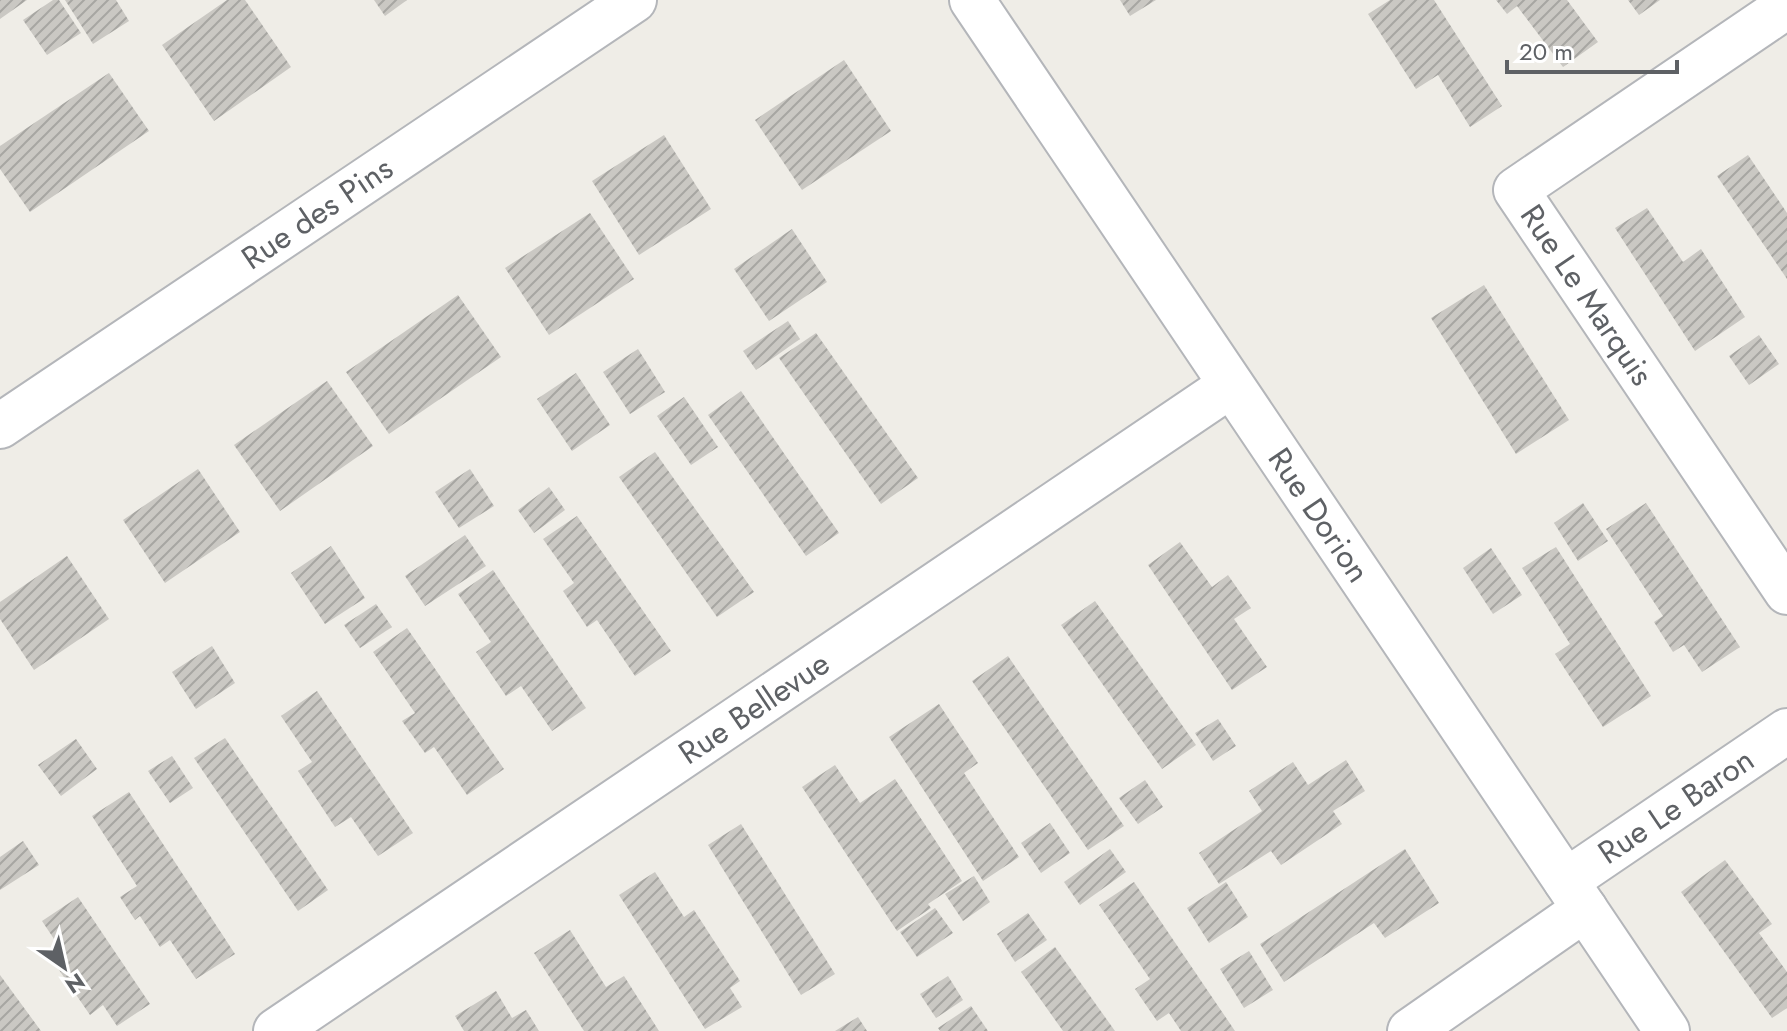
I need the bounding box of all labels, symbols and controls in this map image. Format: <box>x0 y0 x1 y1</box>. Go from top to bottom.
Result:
scale bar <box>1507 24 1677 74</box>
text: 20 m <box>1519 34 1573 69</box>
street label: Rue des Pins <box>232 145 402 281</box>
street label: Rue Le Marquis <box>1509 195 1665 395</box>
street label: Rue Dorion <box>1257 438 1381 592</box>
street label: Rue Bellevue <box>669 641 839 775</box>
street label: Rue Le Baron <box>1589 737 1763 875</box>
north arrow <box>24 927 104 1007</box>
text: N <box>59 965 91 1002</box>

